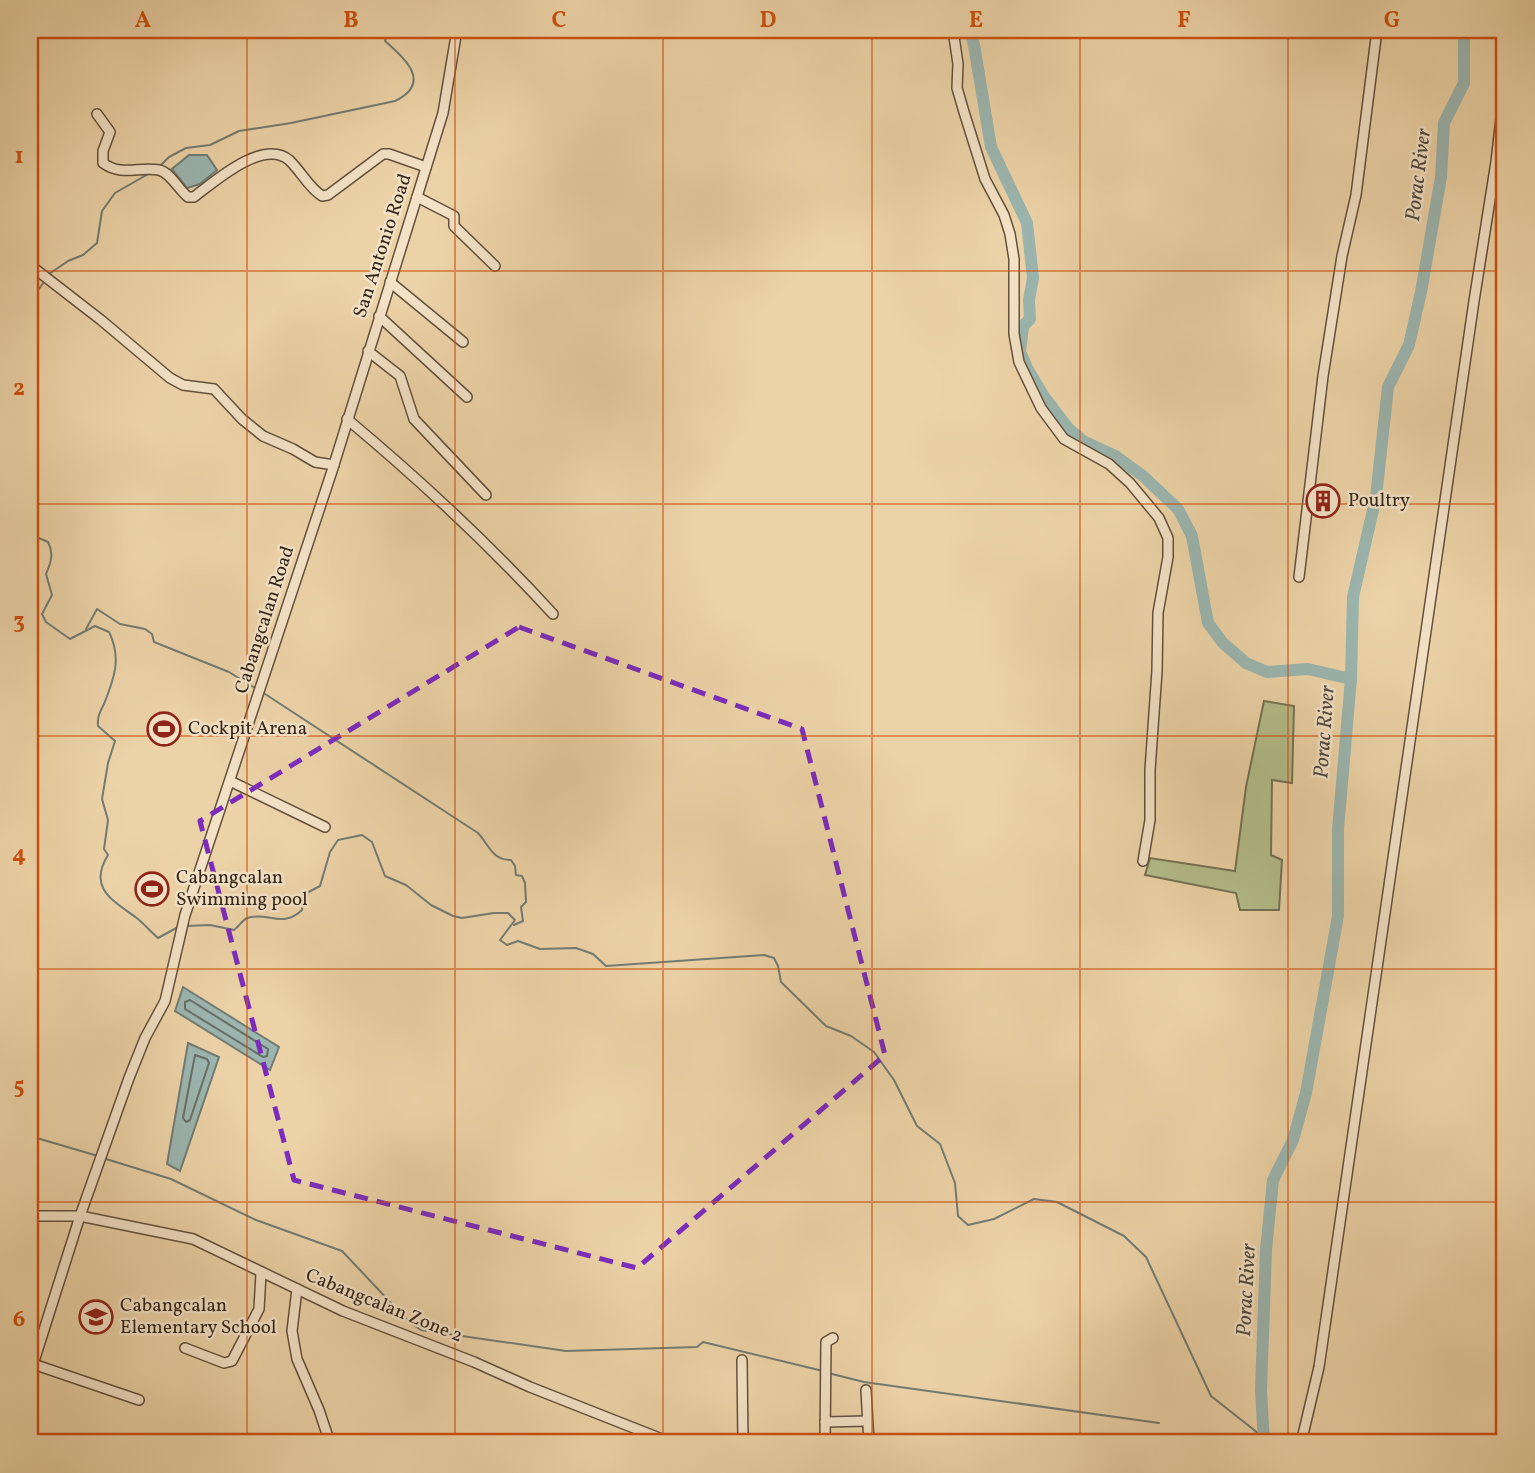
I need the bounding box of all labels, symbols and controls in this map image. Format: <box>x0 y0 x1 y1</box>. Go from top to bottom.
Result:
text: A <box>135 5 151 37</box>
text: B <box>343 5 359 37</box>
text: C <box>552 5 566 37</box>
text: D <box>760 5 777 37</box>
text: E <box>969 5 983 37</box>
text: F <box>1177 5 1191 37</box>
text: G <box>1384 5 1400 37</box>
water label: Porac River <box>1399 127 1439 223</box>
text: 1 <box>14 141 24 173</box>
street label: San Antonio Road <box>347 171 419 321</box>
text: 2 <box>13 373 25 405</box>
building icon: Poultry <box>1304 482 1342 520</box>
place label: Poultry <box>1348 488 1410 514</box>
street label: Cabangcalan Road <box>229 543 301 697</box>
text: 3 <box>13 606 25 638</box>
water label: Porac River <box>1307 684 1343 780</box>
sports icon: Cockpit Arena <box>145 710 183 748</box>
place label: Cockpit Arena <box>188 716 307 742</box>
text: 4 <box>12 839 26 871</box>
place label: Cabangcalan Swimming pool <box>176 865 308 913</box>
sports icon: Cabangcalan Swimming pool <box>133 870 171 908</box>
text: 5 <box>13 1071 25 1103</box>
water label: Porac River <box>1230 1242 1264 1337</box>
street label: Cabangcalan Zone 2 <box>301 1263 467 1349</box>
place label: Cabangcalan Elementary School <box>120 1293 277 1341</box>
school or university icon: Cabangcalan Elementary School <box>77 1298 115 1336</box>
text: 6 <box>13 1304 25 1336</box>

